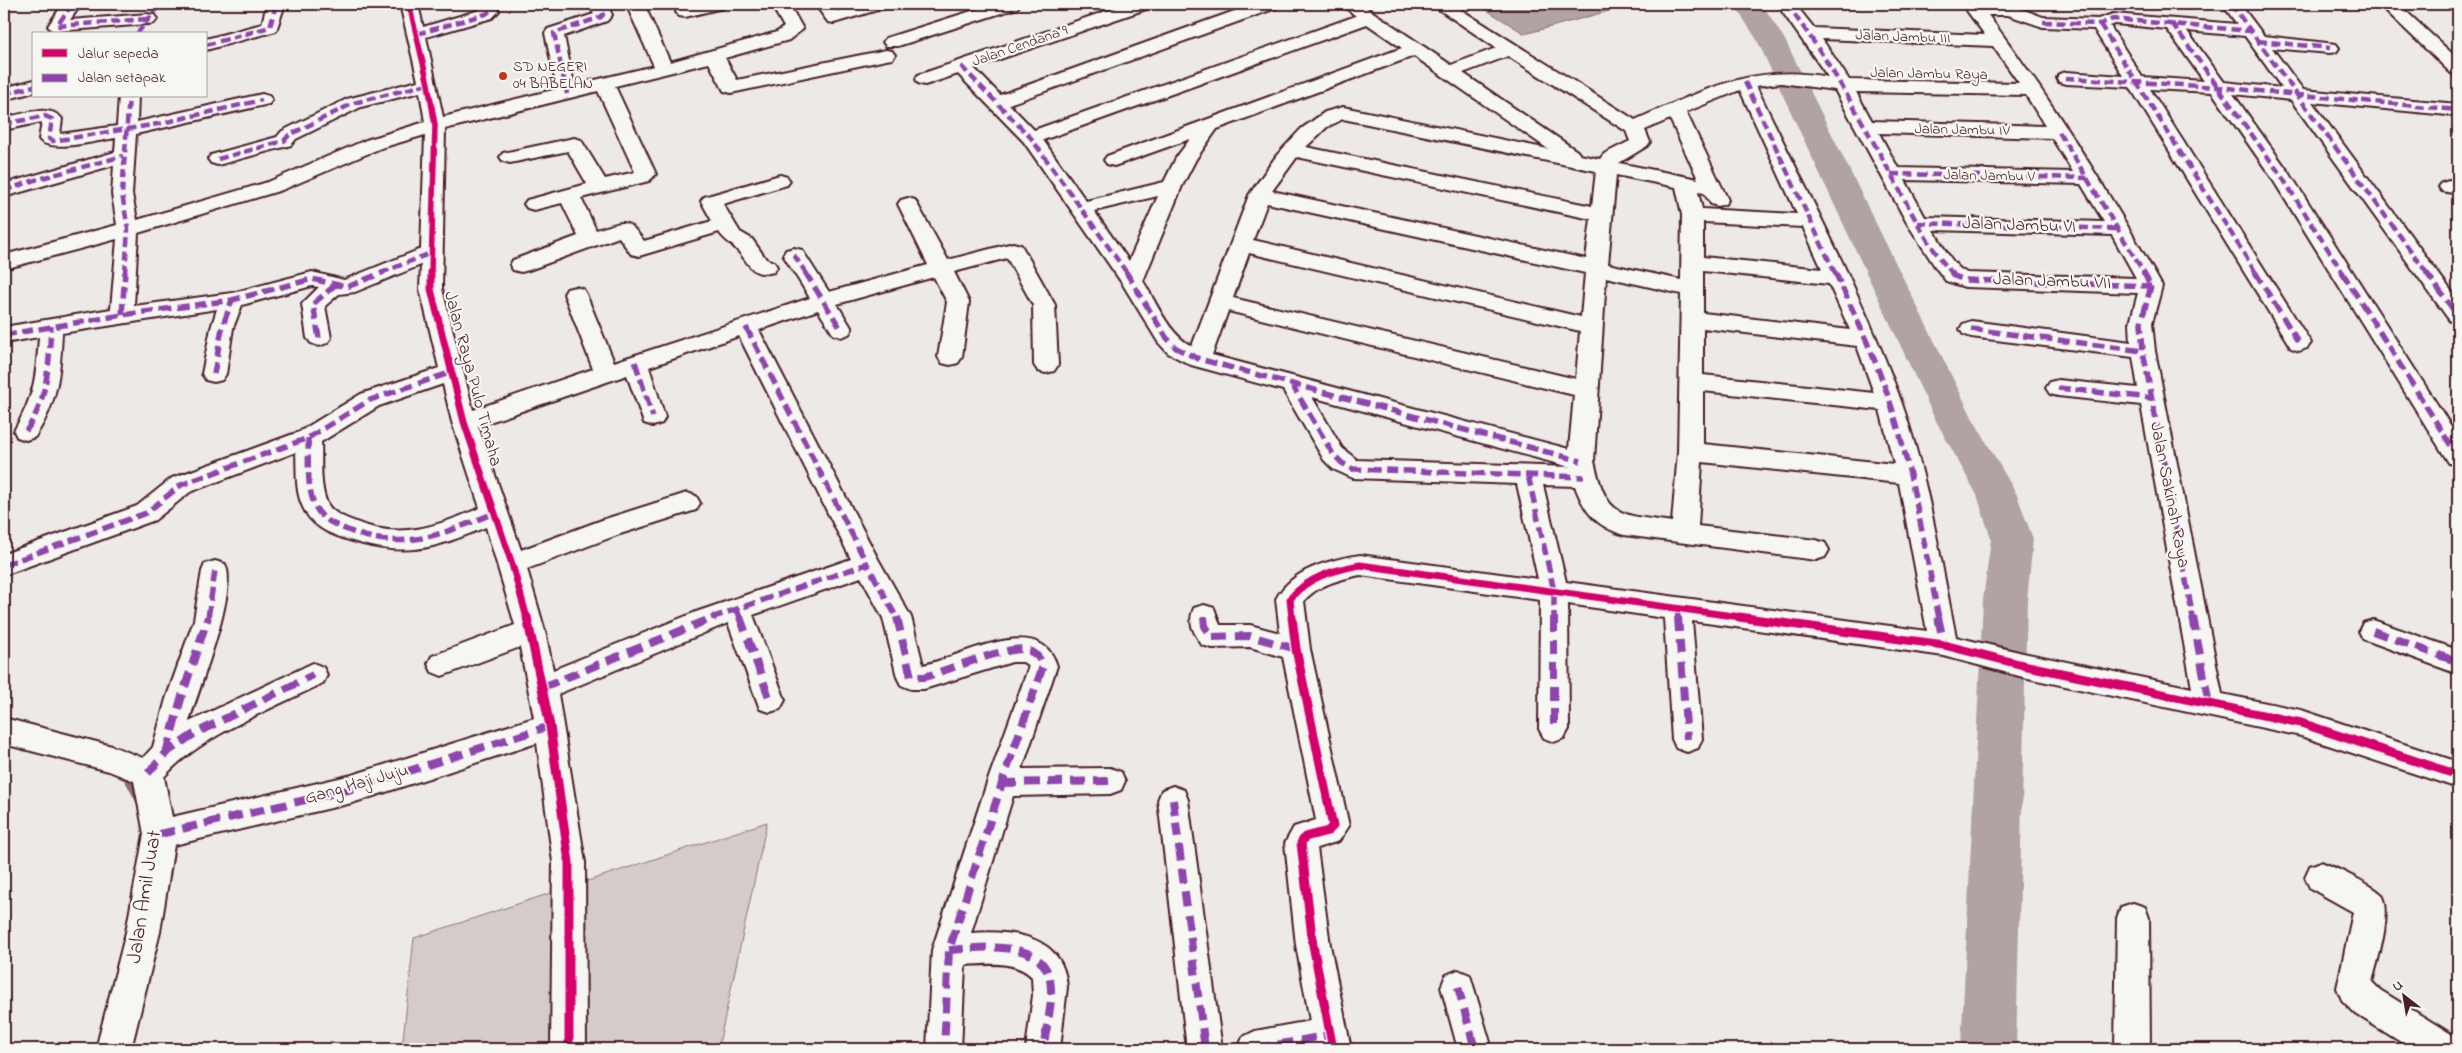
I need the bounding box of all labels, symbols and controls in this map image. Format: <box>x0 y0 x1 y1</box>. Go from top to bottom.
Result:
street label: Jalan Cendana 9 <box>969 19 1071 73</box>
street label: Jalan Jambu III <box>1855 24 1951 50</box>
legend <box>32 32 208 98</box>
text: Jalur sepeda <box>78 43 159 65</box>
place label: SD NEGERI 04 BABELAN <box>513 56 593 95</box>
street label: Jalan Jambu Raya <box>1870 62 1988 87</box>
text: Jalan setapak <box>78 67 166 89</box>
marker: SD NEGERI 04 BABELAN <box>497 70 509 82</box>
street label: Jalan Jambu IV <box>1914 118 2011 142</box>
street label: Jalan Jambu V <box>1943 164 2036 188</box>
street label: Jalan Jambu VI <box>1962 211 2076 241</box>
street label: Jalan Jambu VII <box>1992 267 2112 297</box>
street label: Jalan Raya Pulo Timaha <box>436 288 508 470</box>
street label: Jalan Sakinah Raya <box>2142 420 2196 570</box>
street label: Gang Haji Juju <box>302 758 412 813</box>
street label: Jalan Amil Juat <box>120 828 170 966</box>
north arrow <box>2380 970 2430 1020</box>
text: U <box>2389 975 2407 997</box>

